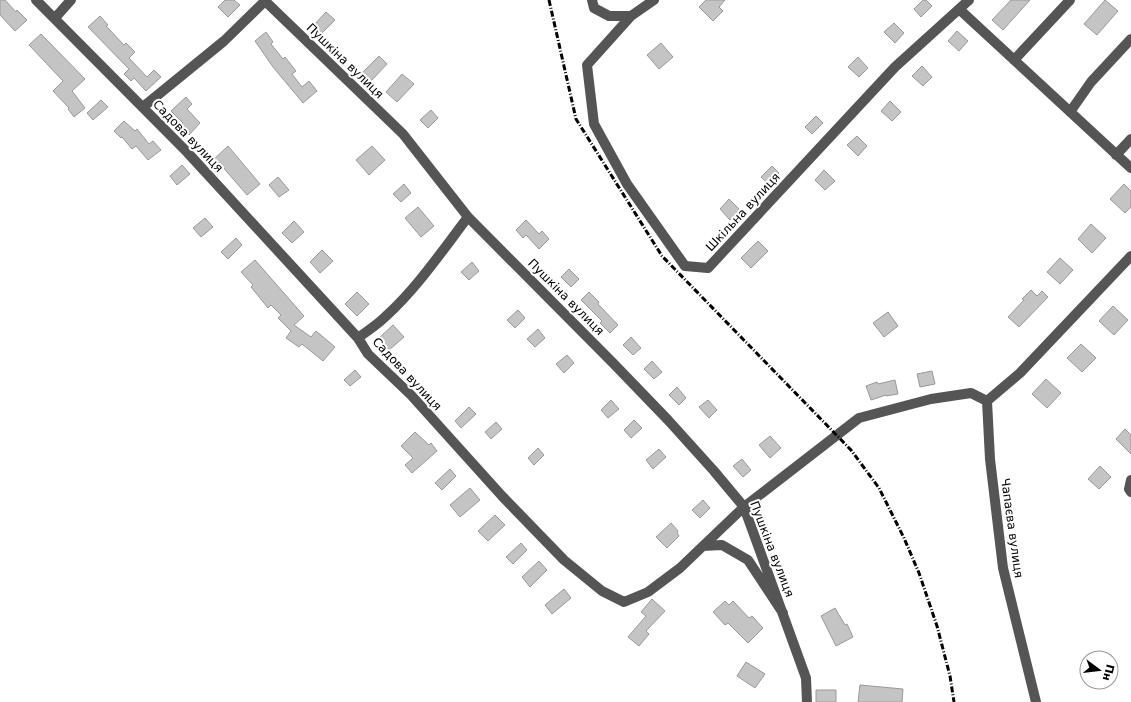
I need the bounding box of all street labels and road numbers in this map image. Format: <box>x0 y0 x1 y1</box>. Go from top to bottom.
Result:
street label: Пушкіна вулиця <box>304 21 386 101</box>
street label: Садова вулиця <box>150 97 226 175</box>
street label: Шкільна вулиця <box>703 170 783 254</box>
street label: Пушкіна вулиця <box>525 256 607 338</box>
street label: Садова вулиця <box>370 335 444 413</box>
street label: Чапаєва вулиця <box>998 477 1026 579</box>
street label: Пушкіна вулиця <box>747 499 797 599</box>

